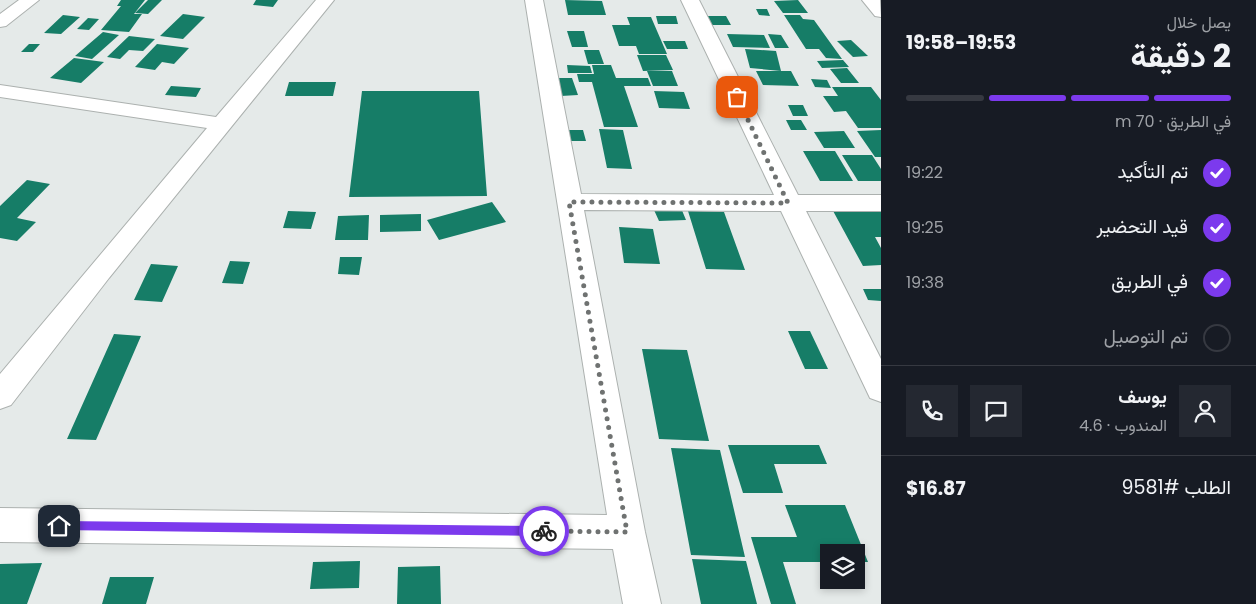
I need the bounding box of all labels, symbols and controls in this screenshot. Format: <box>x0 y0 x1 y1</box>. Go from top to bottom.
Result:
text: يصل خلال <box>1167 11 1231 34</box>
text: 19:53–19:58 <box>906 29 1016 56</box>
text: 2 دقيقة <box>1130 33 1231 78</box>
pin <box>716 76 758 118</box>
icon: bag <box>723 83 751 111</box>
text: في الطريق · 70 m <box>1115 110 1231 133</box>
text: تم التأكيد <box>1118 158 1188 185</box>
icon: check <box>1203 159 1231 187</box>
text: 19:22 <box>906 161 943 184</box>
text: قيد التحضير <box>1096 213 1188 240</box>
icon: check <box>1203 214 1231 242</box>
text: 19:25 <box>906 216 944 239</box>
text: في الطريق <box>1111 268 1188 295</box>
icon: check <box>1203 269 1231 297</box>
text: 19:38 <box>906 271 944 294</box>
text: تم التوصيل <box>1104 323 1188 350</box>
text: يوسف <box>1118 383 1167 410</box>
button: phone <box>906 385 958 437</box>
button: chat <box>970 385 1022 437</box>
button: person <box>1179 385 1231 437</box>
text: المندوب · 4.6 <box>1079 414 1167 437</box>
text: الطلب #9581 <box>1122 474 1231 501</box>
text: $16.87 <box>906 475 966 502</box>
pin <box>38 505 80 547</box>
courier <box>519 506 569 556</box>
icon: home <box>45 512 73 540</box>
icon: bike <box>530 517 558 545</box>
map controls <box>820 544 865 589</box>
button: layers <box>820 544 865 589</box>

